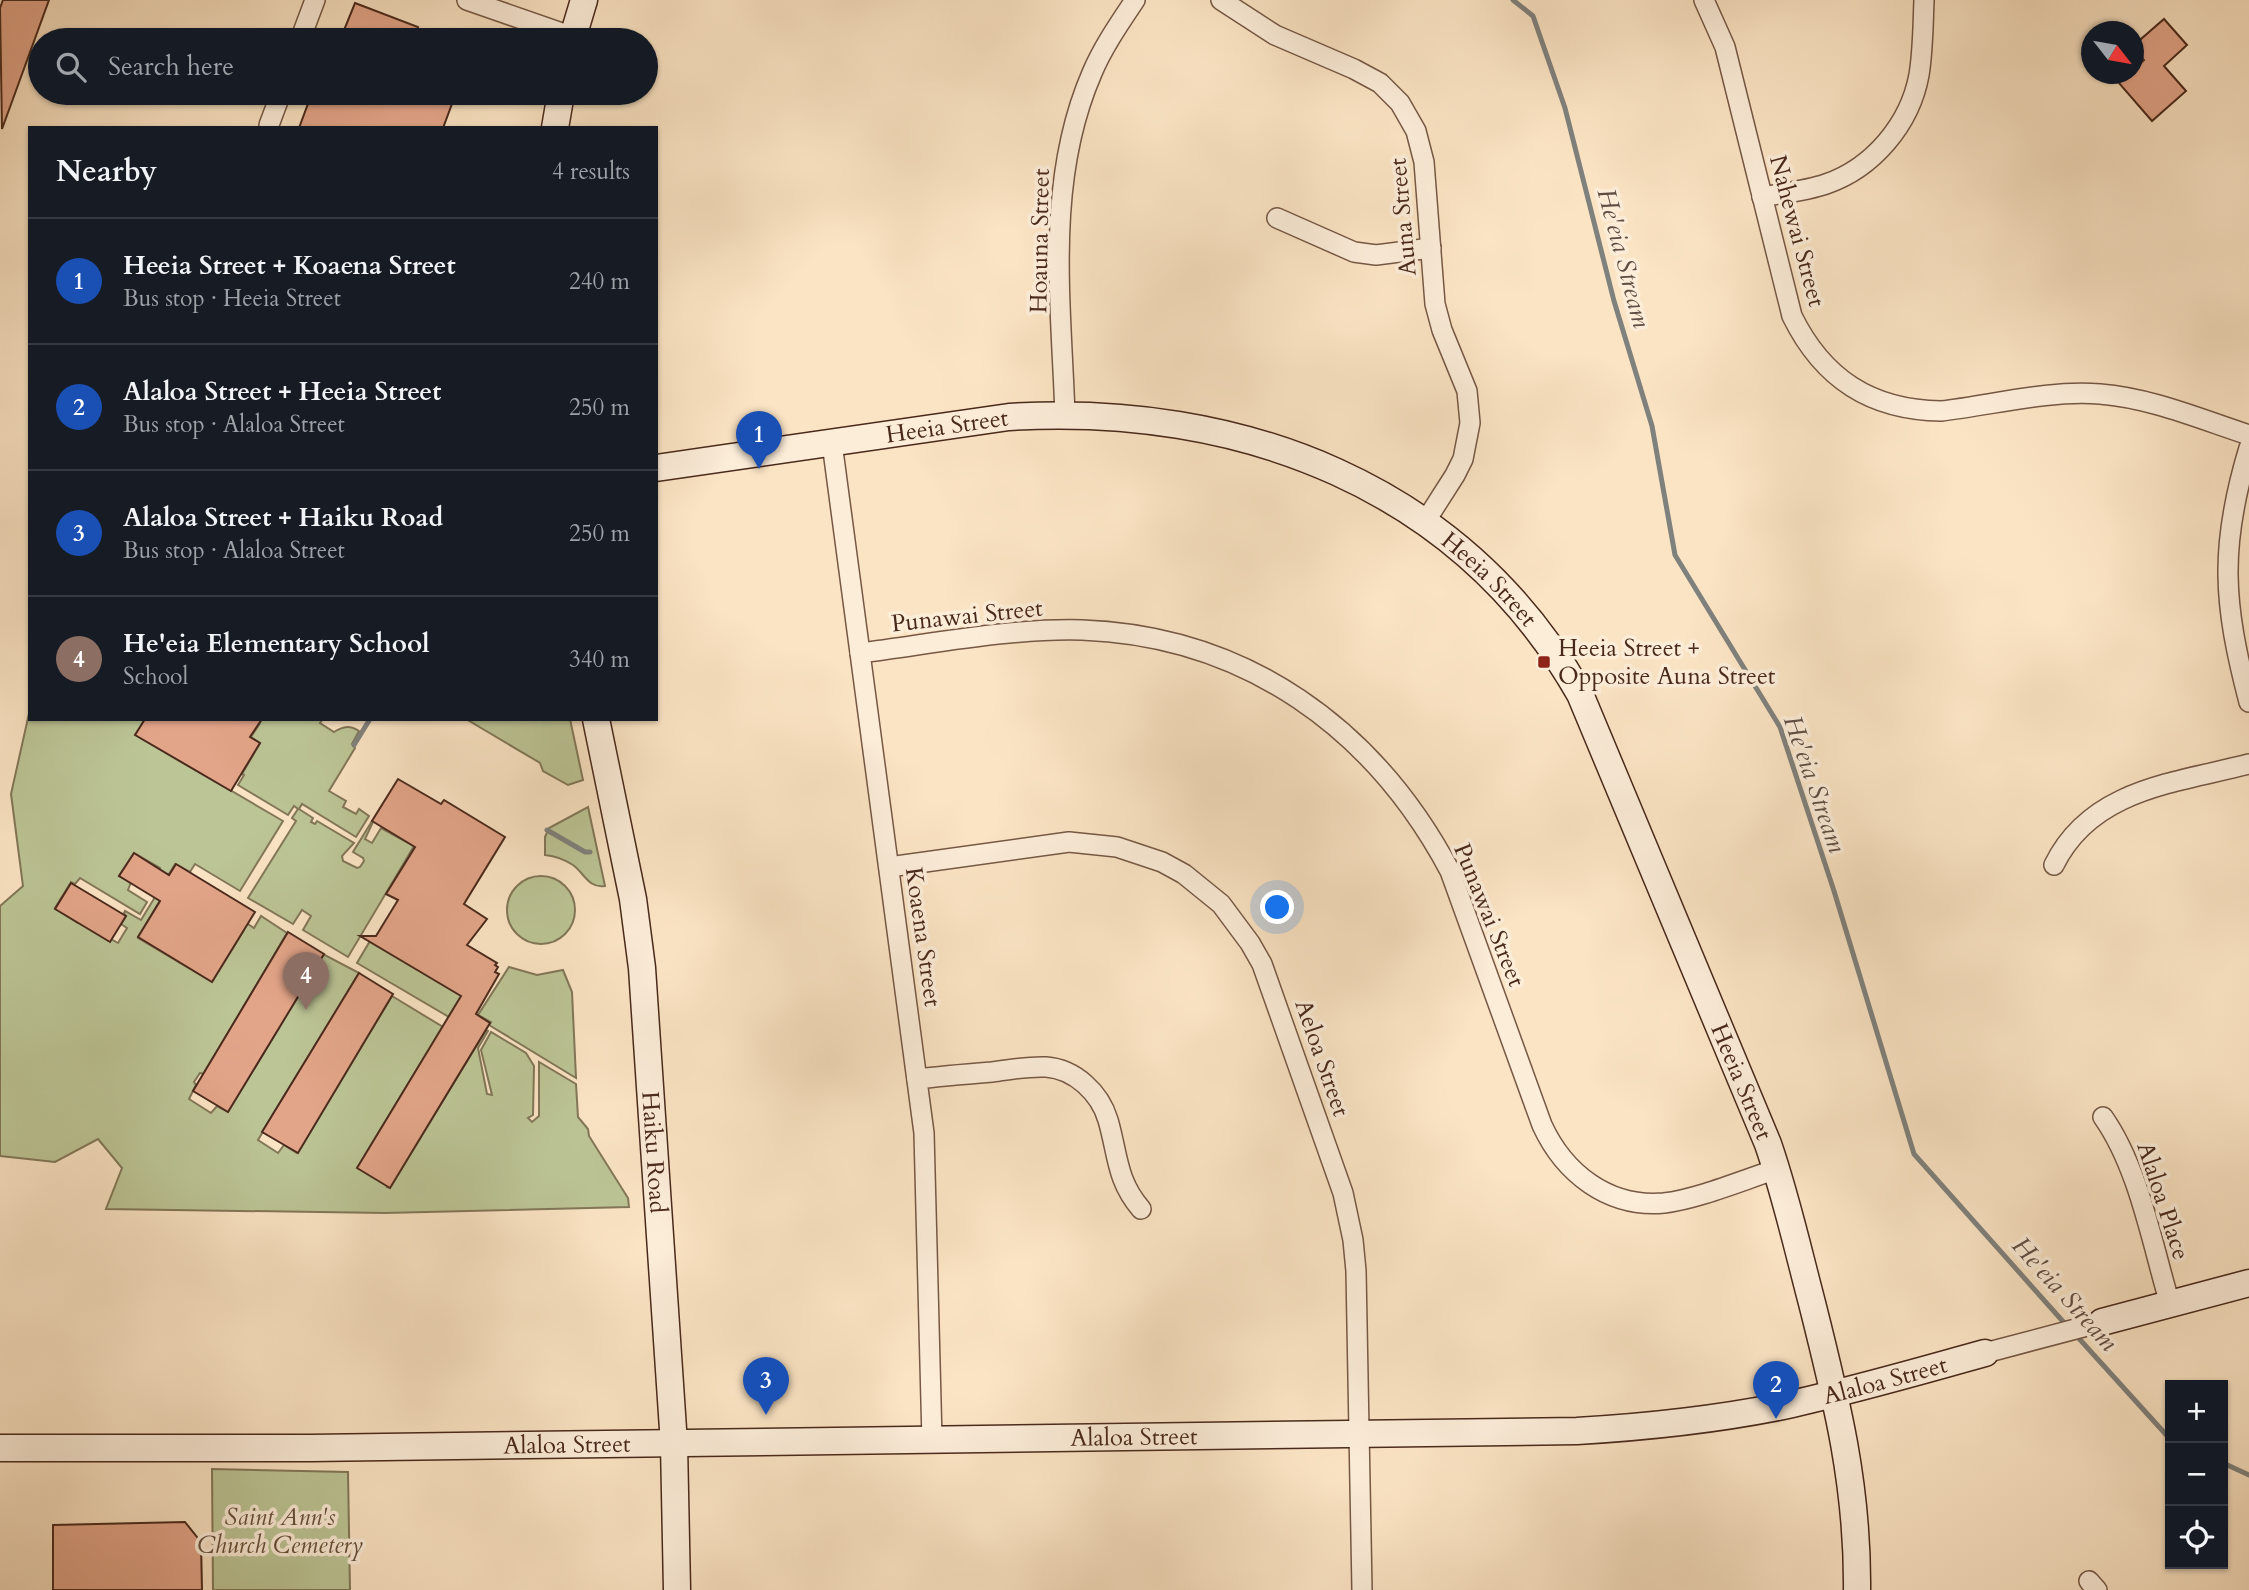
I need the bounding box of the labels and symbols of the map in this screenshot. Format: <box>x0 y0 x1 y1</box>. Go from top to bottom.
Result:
north arrow <box>2081 21 2144 84</box>
street label: Nahewai Street <box>1761 152 1833 311</box>
street label: Auna Street <box>1381 156 1425 277</box>
street label: Hoauna Street <box>1022 168 1058 314</box>
water label: He'eia Stream <box>1589 184 1660 332</box>
street label: Heeia Street <box>884 401 1011 451</box>
pin: 1 <box>736 411 782 469</box>
street label: Heeia Street <box>1434 524 1545 634</box>
street label: Punawai Street <box>890 592 1045 640</box>
place label: Heeia Street + Opposite Auna Street <box>1558 632 1776 693</box>
marker: Heeia Street + Opposite Auna Street <box>1536 654 1552 670</box>
water label: He'eia Stream <box>1775 710 1855 858</box>
street label: Punawai Street <box>1445 838 1533 992</box>
street label: Koaena Street <box>897 865 949 1009</box>
your location <box>1260 890 1294 924</box>
pin: 4 <box>283 952 329 1010</box>
street label: Aeloa Street <box>1287 995 1358 1121</box>
street label: Heeia Street <box>1703 1018 1781 1145</box>
street label: Haiku Road <box>634 1090 675 1215</box>
street label: Alaloa Place <box>2128 1138 2198 1264</box>
water label: He'eia Stream <box>2004 1229 2126 1359</box>
street label: Alaloa Street <box>1820 1348 1951 1413</box>
pin: 3 <box>743 1357 789 1415</box>
pin: 2 <box>1753 1361 1799 1419</box>
street label: Alaloa Street <box>1070 1420 1198 1454</box>
street label: Alaloa Street <box>503 1427 631 1462</box>
park label: Saint Ann's Church Cemetery <box>197 1501 363 1562</box>

